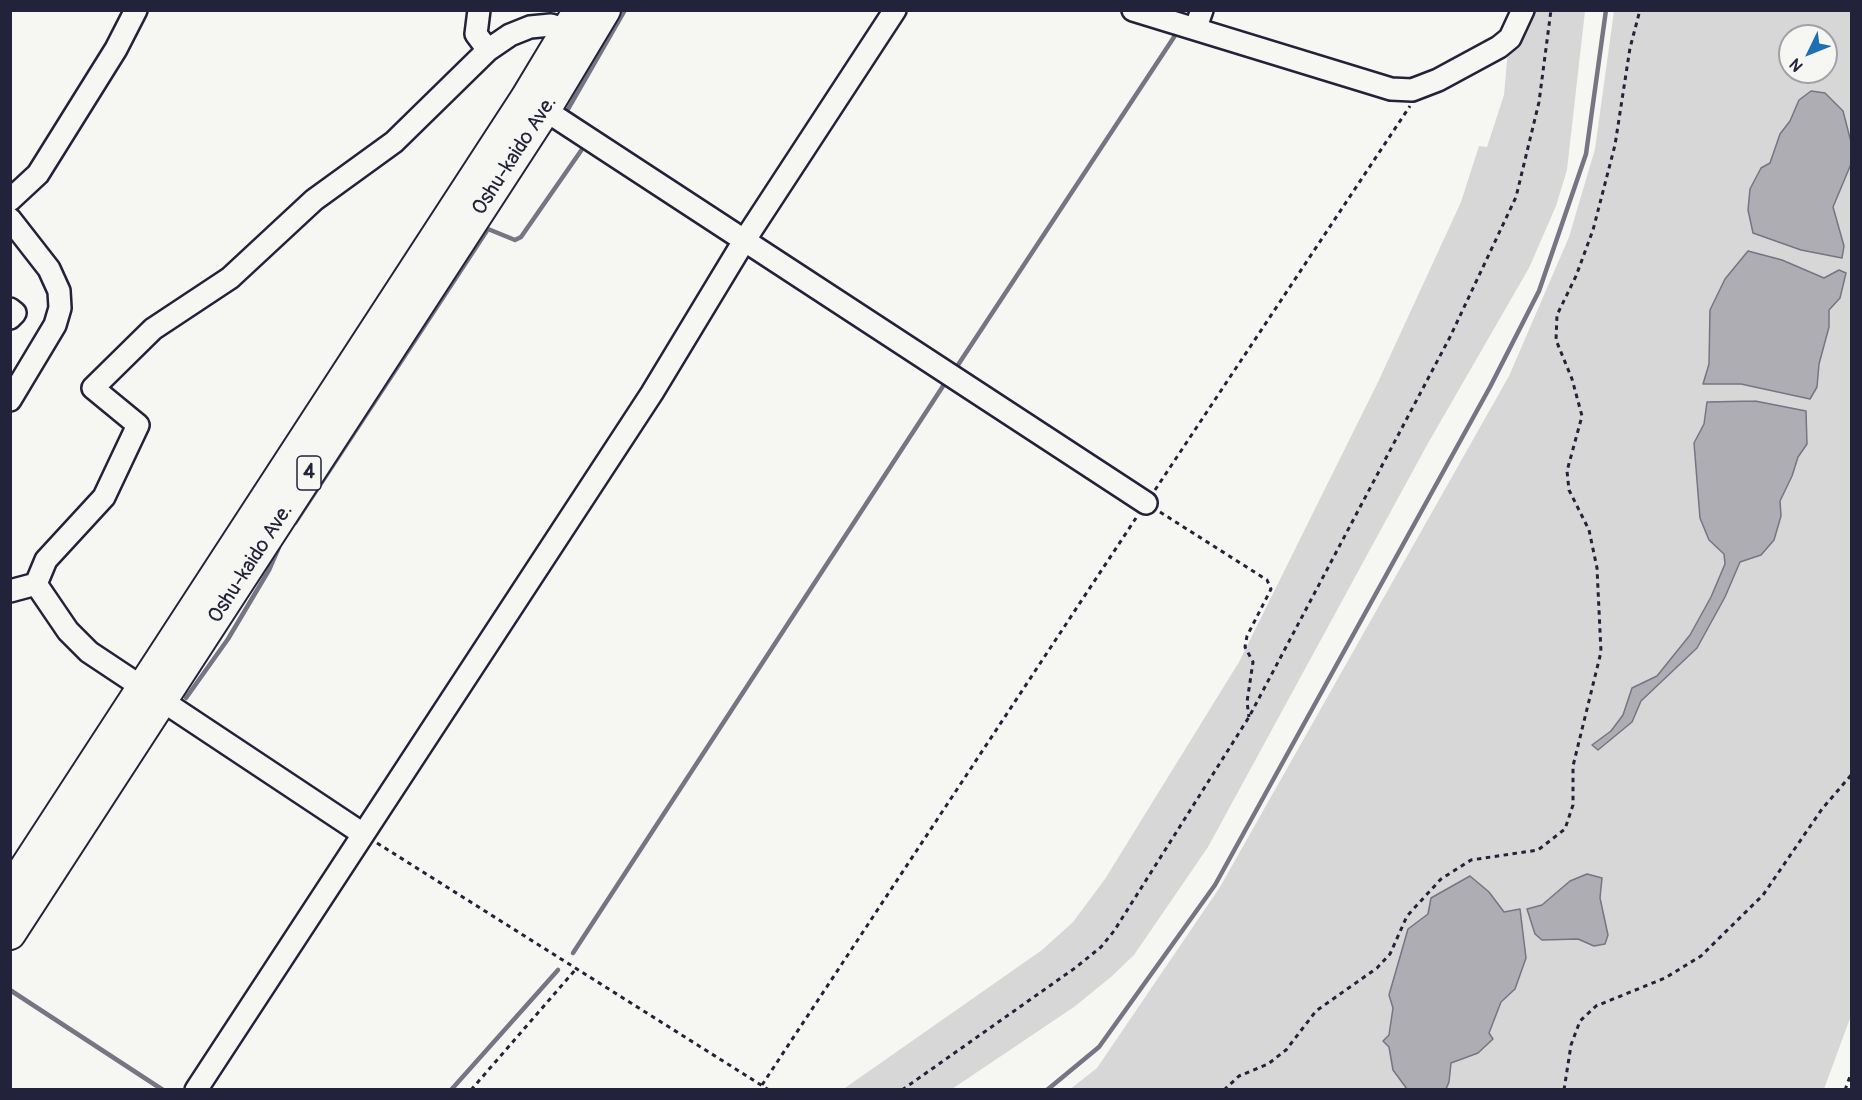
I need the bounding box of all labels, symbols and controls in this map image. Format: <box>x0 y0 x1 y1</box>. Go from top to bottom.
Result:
north arrow <box>1778 24 1838 84</box>
text: N <box>1785 54 1807 76</box>
street label: Oshu-kaido Ave. <box>467 92 563 220</box>
road number: 4 <box>297 456 321 490</box>
street label: Oshu-kaido Ave. <box>203 500 299 628</box>

